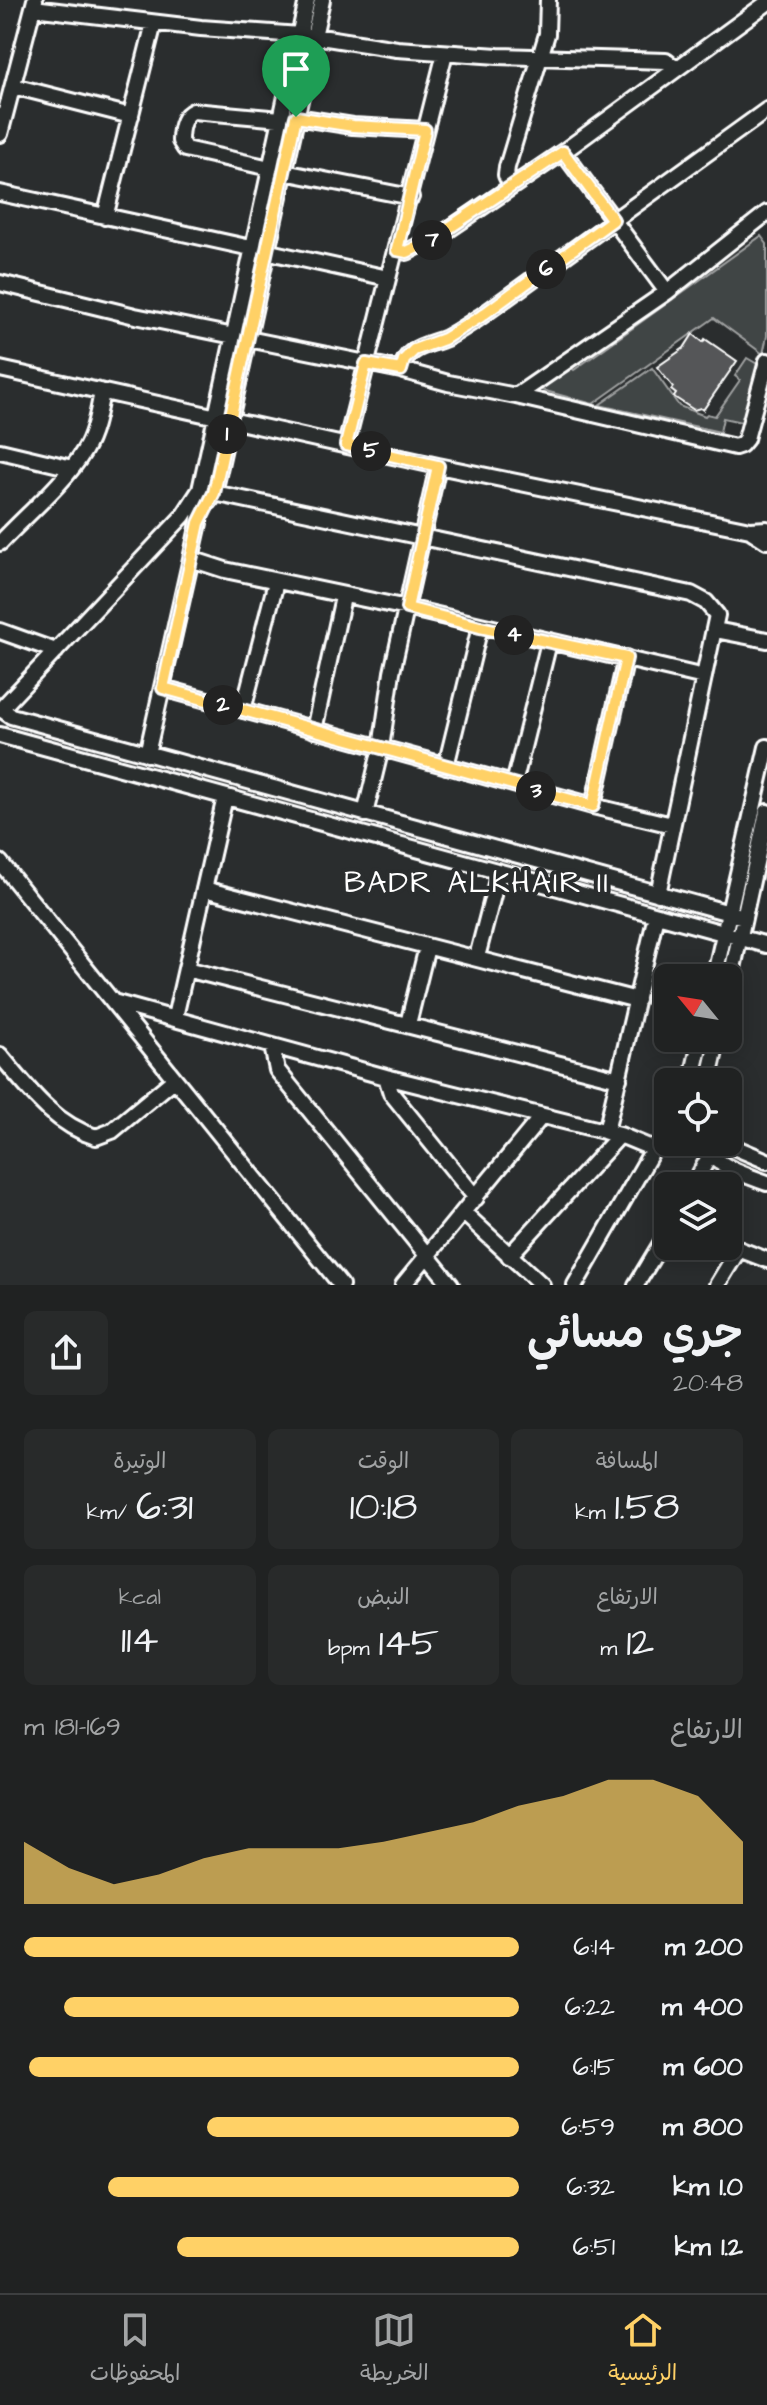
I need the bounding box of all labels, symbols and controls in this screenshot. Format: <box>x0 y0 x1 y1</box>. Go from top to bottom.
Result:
pin <box>262 35 330 117</box>
icon: arrive <box>274 47 318 91</box>
pin: 7 <box>412 220 452 260</box>
text: 7 <box>425 224 439 255</box>
pin: 6 <box>526 249 566 289</box>
text: 6 <box>539 253 553 284</box>
pin: 1 <box>207 414 247 454</box>
text: 1 <box>226 418 228 449</box>
pin: 5 <box>351 431 391 471</box>
text: 5 <box>363 435 379 466</box>
pin: 4 <box>494 615 534 655</box>
text: 4 <box>507 619 521 650</box>
pin: 2 <box>203 685 243 725</box>
text: 2 <box>217 689 229 720</box>
pin: 3 <box>516 771 556 811</box>
text: 3 <box>530 775 542 806</box>
district label: BADR ALKHAIR II <box>344 862 610 904</box>
north arrow <box>654 964 742 1052</box>
map controls <box>654 964 742 1260</box>
button: locate <box>654 1068 742 1156</box>
button: layers <box>654 1172 742 1260</box>
text: جري مسائي <box>527 1304 743 1365</box>
button: share <box>24 1311 108 1395</box>
text: 20:48 <box>673 1365 743 1401</box>
text: الوتيرة <box>113 1446 166 1477</box>
text: الوقت <box>358 1446 409 1477</box>
text: المسافة <box>596 1446 659 1477</box>
text: 6:31 <box>136 1480 193 1535</box>
text: 10:18 <box>349 1480 418 1535</box>
text: 1.58 <box>614 1480 679 1535</box>
text: /km <box>86 1497 136 1528</box>
text: km <box>575 1497 614 1528</box>
text: kcal <box>119 1582 161 1613</box>
text: النبض <box>357 1582 410 1613</box>
text: الارتفاع <box>596 1582 658 1613</box>
text: 114 <box>121 1613 159 1668</box>
text: 145 <box>378 1616 439 1671</box>
text: 12 <box>626 1616 654 1671</box>
text: bpm <box>328 1633 378 1664</box>
text: m <box>600 1633 626 1664</box>
text: 169–181 m <box>24 1709 121 1745</box>
text: الارتفاع <box>670 1712 743 1748</box>
text: 6:14 <box>573 1929 615 1965</box>
text: 200 m <box>665 1929 743 1965</box>
text: 6:22 <box>565 1989 615 2025</box>
text: 400 m <box>662 1989 743 2025</box>
text: 6:15 <box>573 2049 615 2085</box>
text: 600 m <box>663 2049 743 2085</box>
text: 6:59 <box>561 2109 615 2145</box>
text: 800 m <box>663 2109 743 2145</box>
text: 6:32 <box>566 2169 615 2205</box>
text: 1.0 km <box>673 2169 743 2205</box>
text: 6:51 <box>573 2229 615 2265</box>
text: 1.2 km <box>674 2229 743 2265</box>
tab: المحفوظات <box>90 2308 180 2392</box>
tab: الخريطة <box>360 2308 429 2392</box>
tab: الرئيسية <box>608 2308 677 2392</box>

